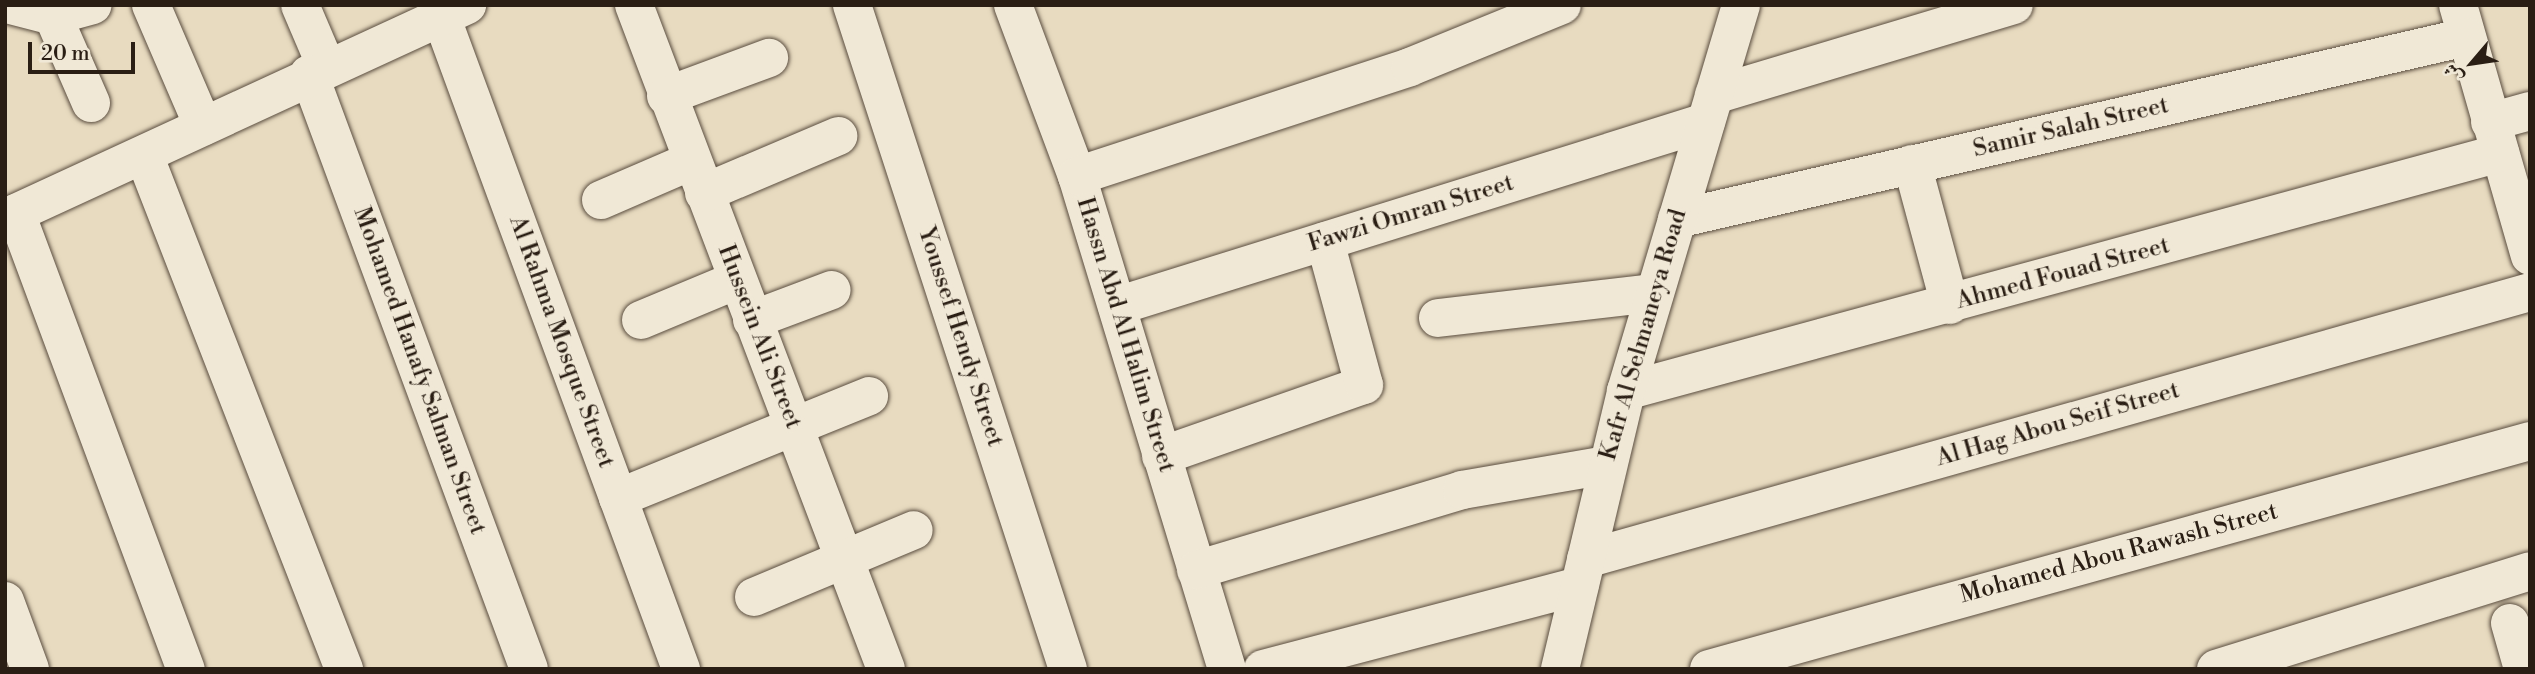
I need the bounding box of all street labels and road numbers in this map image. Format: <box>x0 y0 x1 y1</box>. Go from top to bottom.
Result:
street label: Samir Salah Street <box>1970 91 2172 165</box>
street label: Fawzi Omran Street <box>1305 169 1517 259</box>
street label: Hassn Abd Al Halim Street <box>1069 194 1181 476</box>
street label: Mohamed Hanafy Salman Street <box>346 203 492 539</box>
street label: Kafr Al Selmaneya Road <box>1594 206 1694 464</box>
street label: Al Rahma Mosque Street <box>502 212 620 472</box>
street label: Youssef Hendy Street <box>911 224 1009 450</box>
street label: Ahmed Fouad Street <box>1953 232 2173 316</box>
street label: Hussein Ali Street <box>711 241 807 433</box>
street label: Al Hag Abou Seif Street <box>1933 376 2183 474</box>
street label: Mohamed Abou Rawash Street <box>1957 498 2281 610</box>

